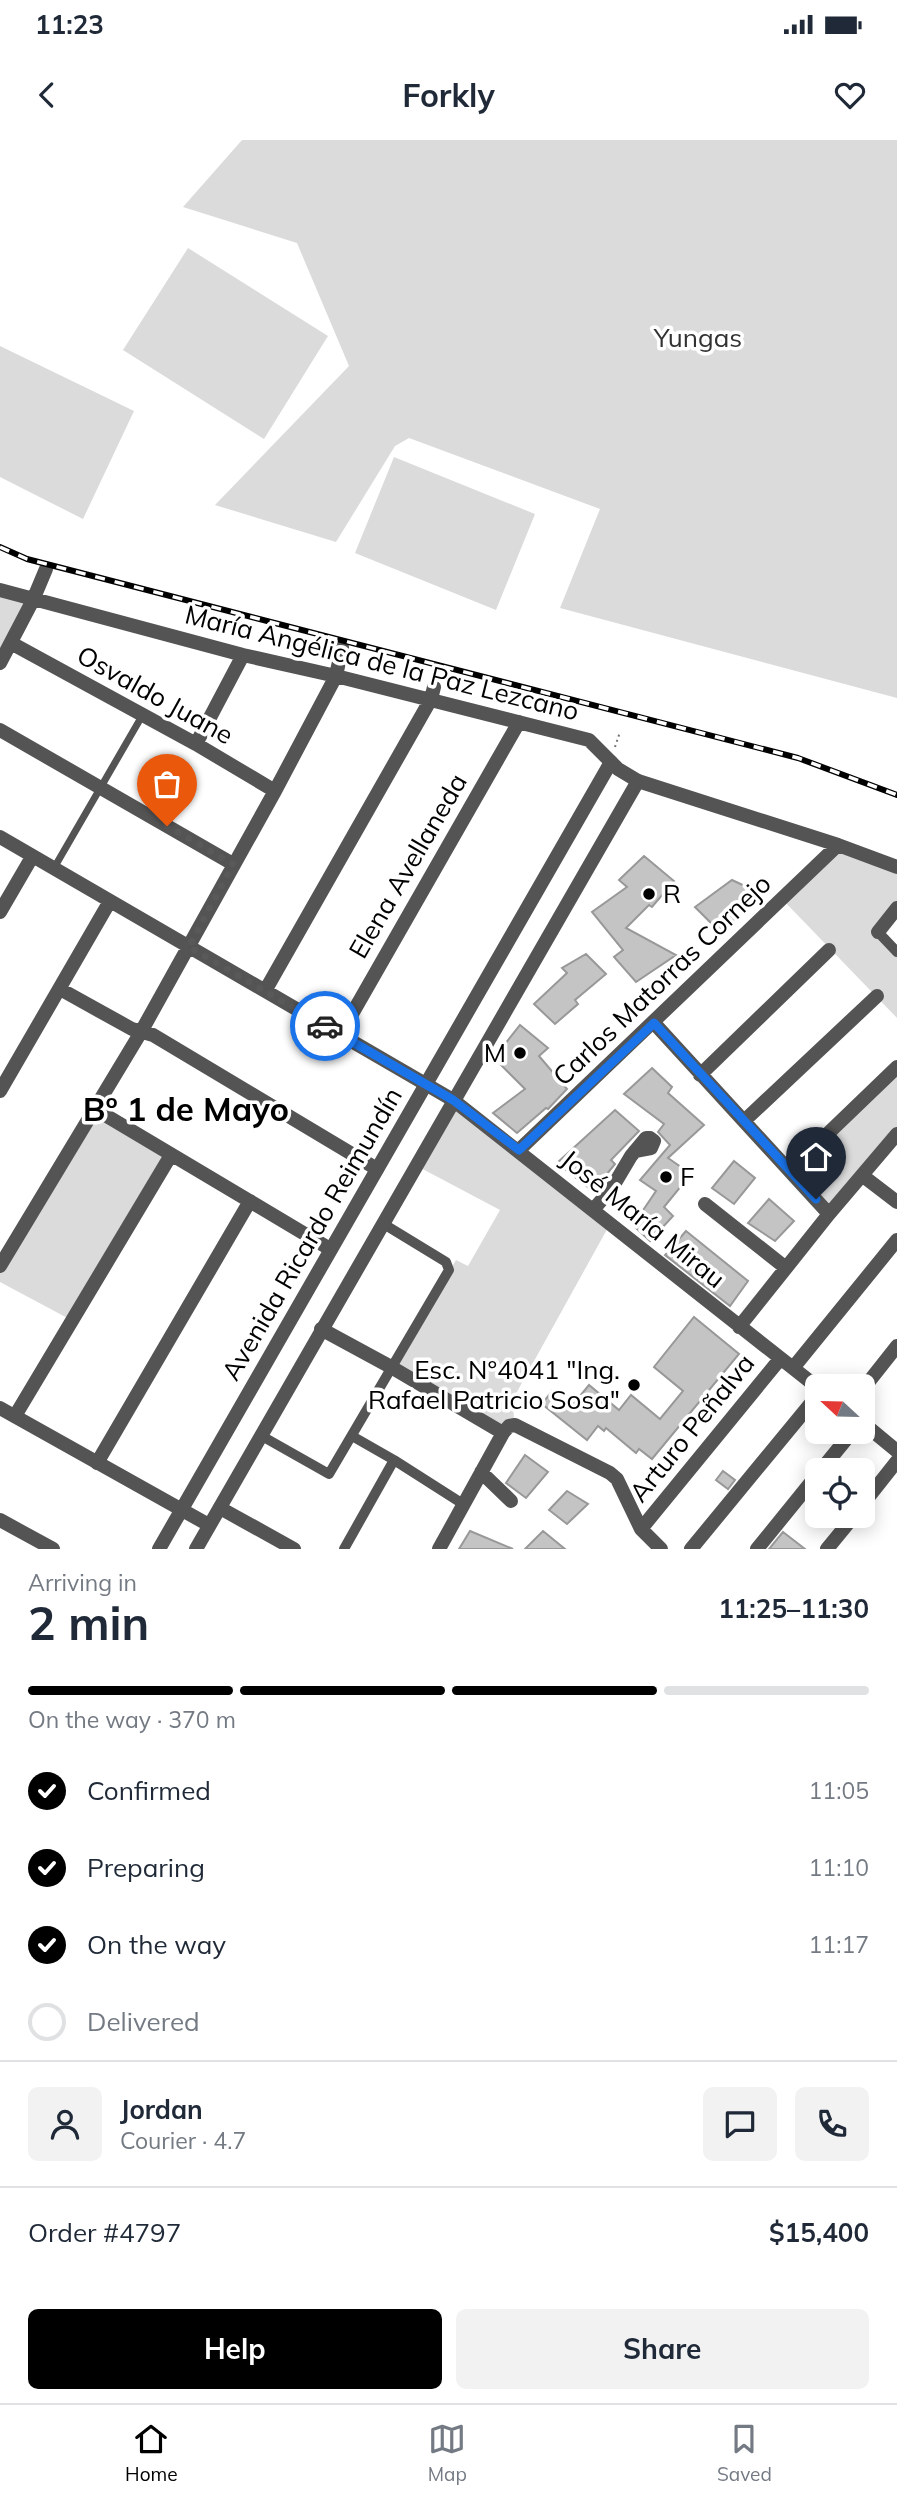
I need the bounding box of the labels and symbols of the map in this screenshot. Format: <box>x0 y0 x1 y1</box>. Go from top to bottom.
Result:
park label: Yungas <box>653 321 742 354</box>
street label: María Angélica de la Paz Lezcano <box>182 598 582 727</box>
street label: Osvaldo Juane <box>71 638 239 751</box>
pin <box>137 754 197 826</box>
street label: Elena Avellaneda <box>341 767 474 964</box>
street label: Carlos Matorras Cornejo <box>546 867 778 1092</box>
place label: R <box>663 877 681 910</box>
marker: R <box>641 886 657 902</box>
courier <box>290 991 360 1061</box>
place label: M <box>484 1036 506 1069</box>
marker: M <box>512 1045 528 1061</box>
street label: Avenida Ricardo Reimundín <box>214 1081 409 1386</box>
district label: Bº 1 de Mayo <box>83 1088 289 1129</box>
pin <box>786 1127 846 1199</box>
street label: José María Mirau <box>555 1142 732 1295</box>
place label: F <box>680 1160 695 1193</box>
marker: F <box>658 1169 674 1185</box>
street label: Arturo Peñalva <box>622 1347 761 1508</box>
place label: Esc. N°4041 "Ing. Rafael Patricio Sosa" <box>368 1353 620 1416</box>
north arrow <box>805 1374 875 1444</box>
marker: Esc. N°4041 "Ing. Rafael Patricio Sosa" <box>626 1377 642 1393</box>

